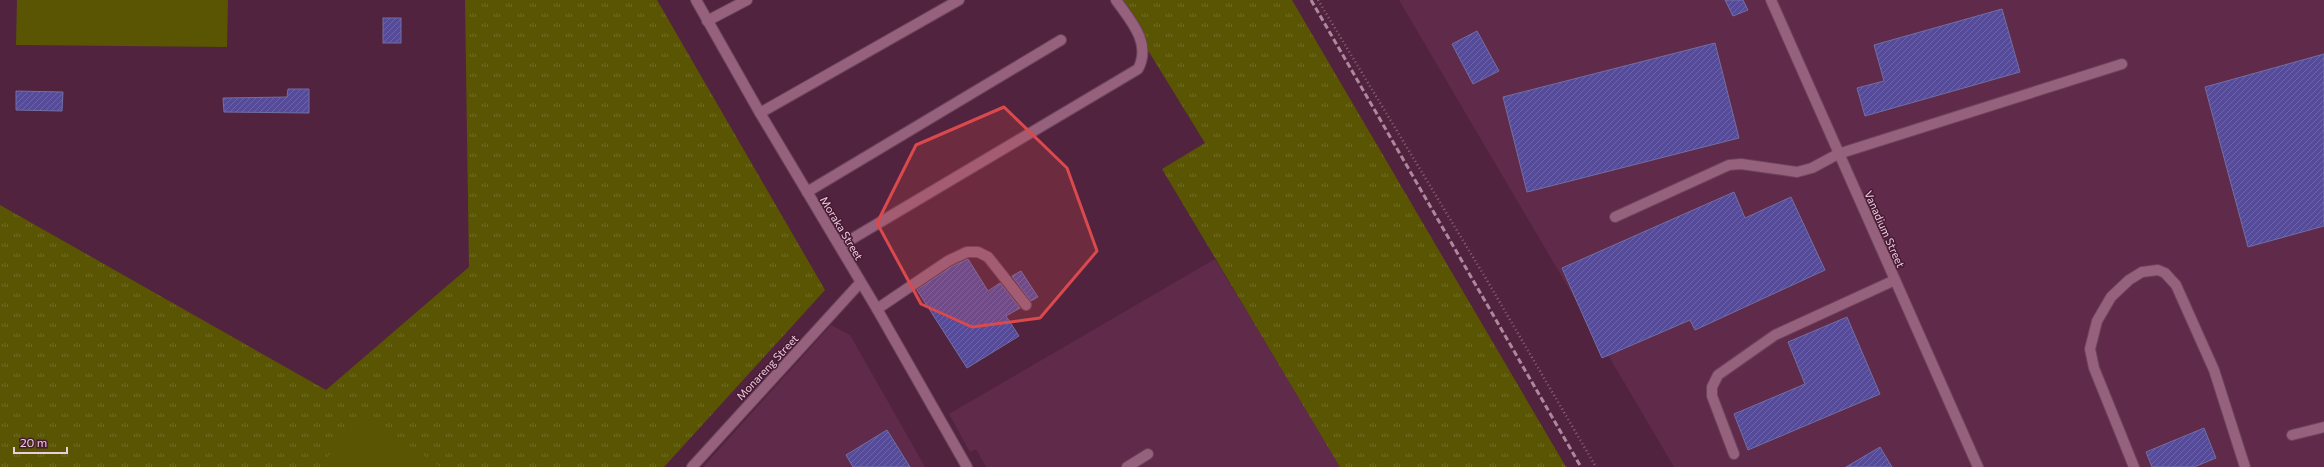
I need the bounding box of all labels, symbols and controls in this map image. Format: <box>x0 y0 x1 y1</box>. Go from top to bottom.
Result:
street label: Vanadium Street <box>1862 188 1908 270</box>
street label: Moraka Street <box>818 194 866 263</box>
street label: Monareng Street <box>733 331 801 402</box>
scale bar <box>14 429 67 455</box>
text: 20 m <box>20 435 47 449</box>

